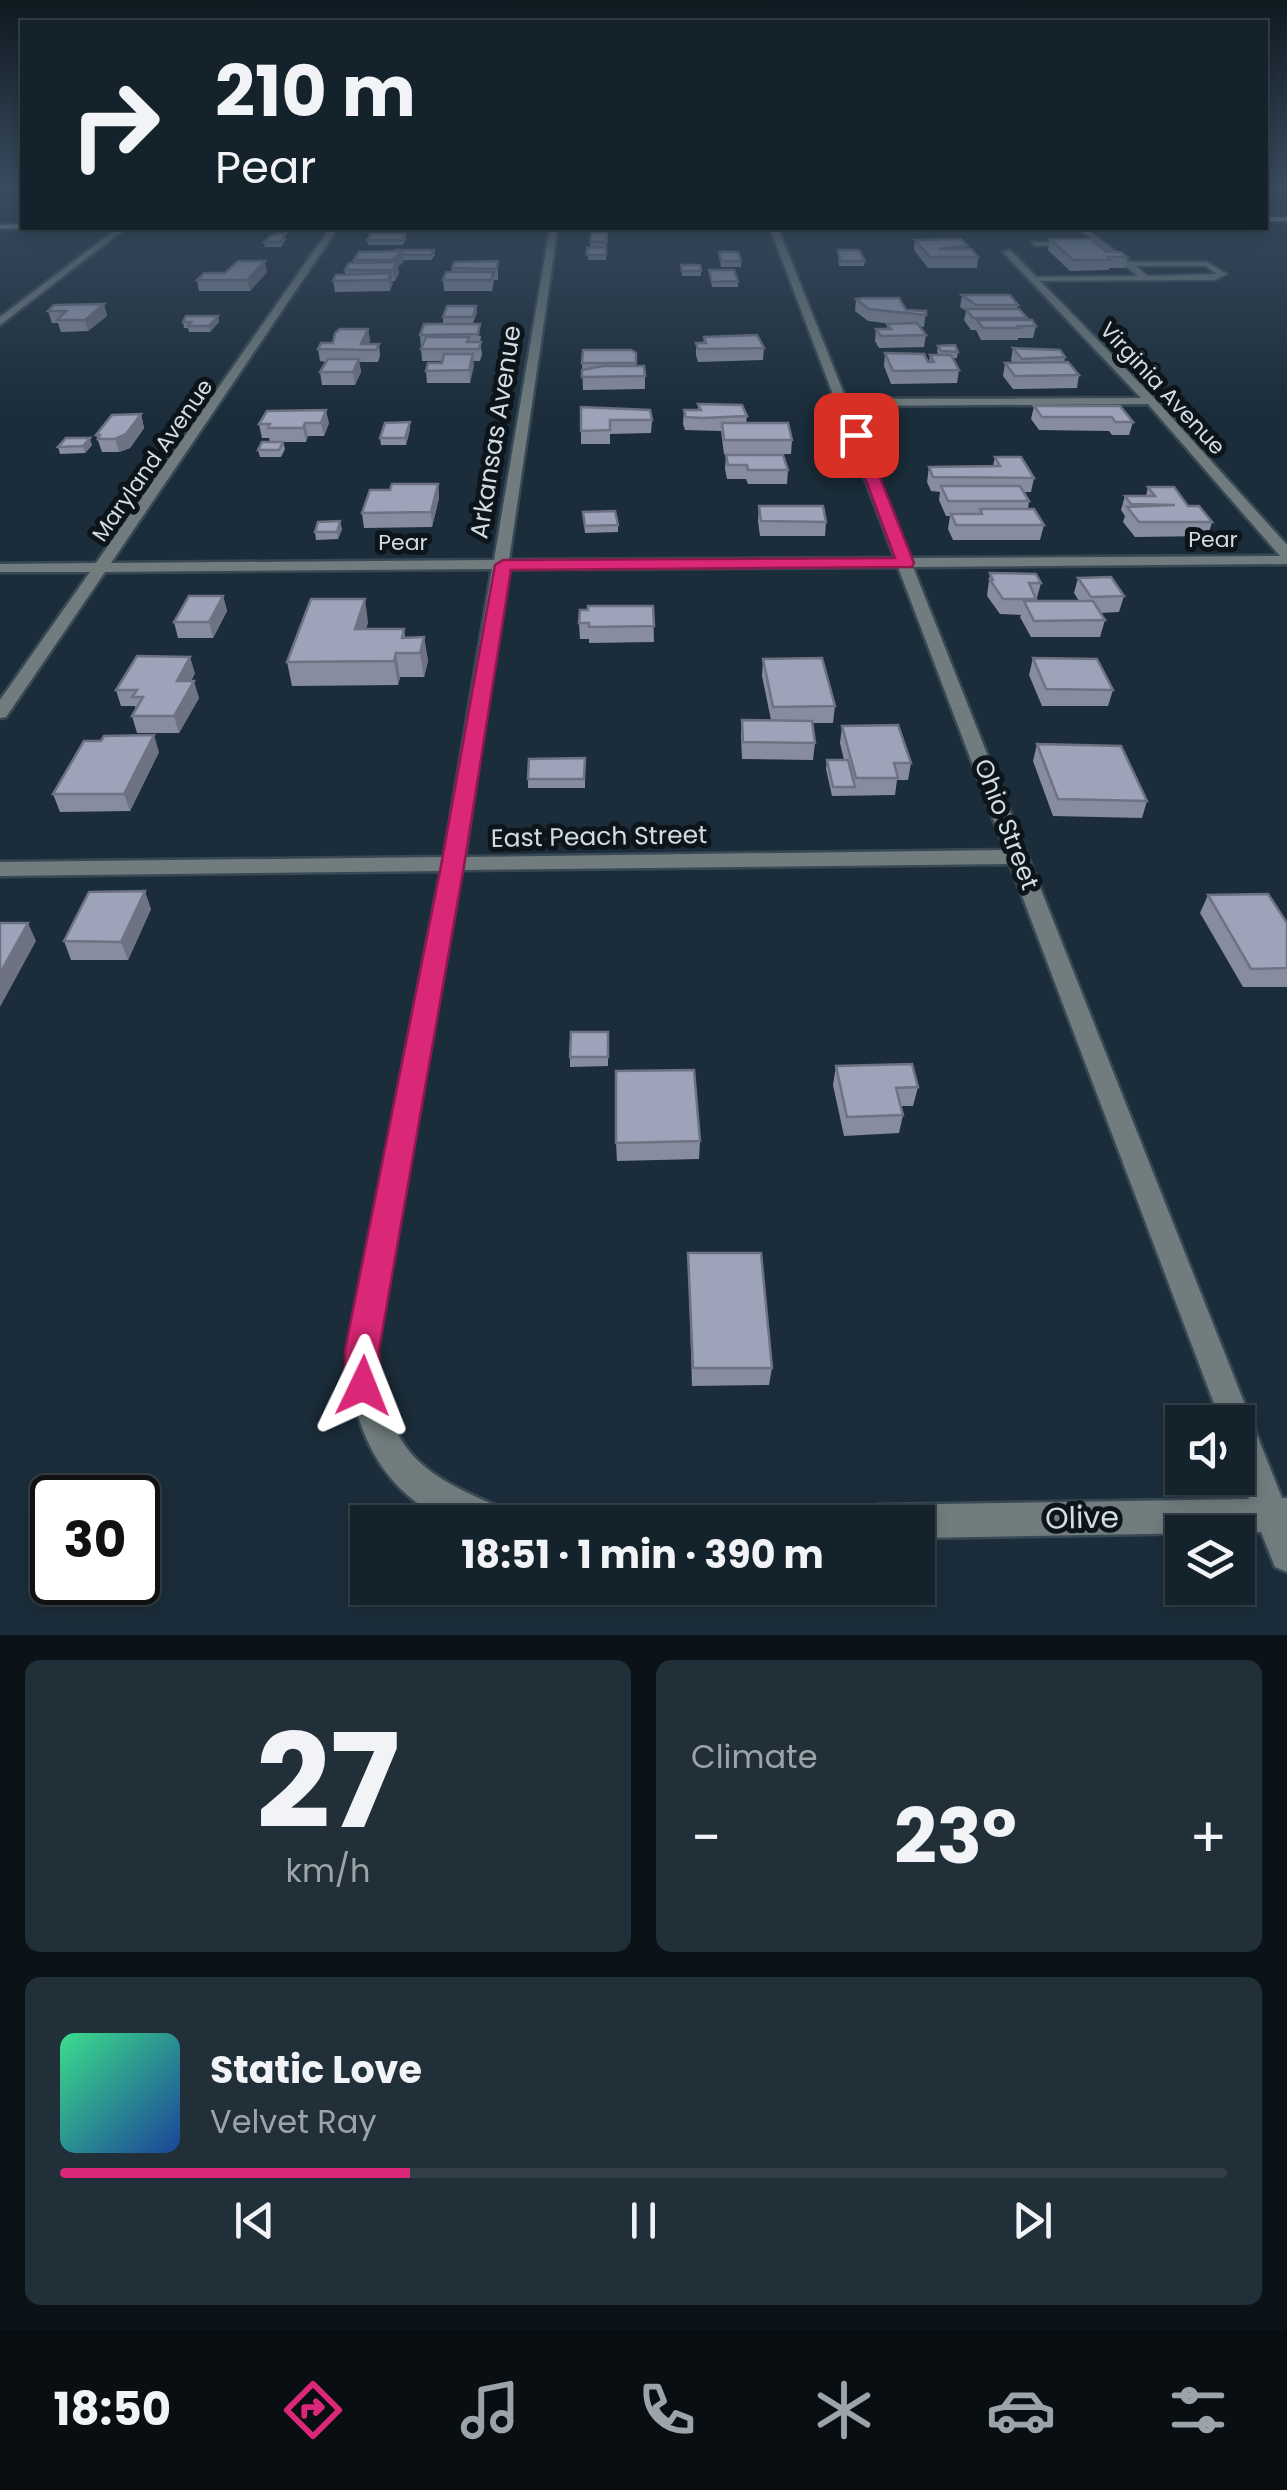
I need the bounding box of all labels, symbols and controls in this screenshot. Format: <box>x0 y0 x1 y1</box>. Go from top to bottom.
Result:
text: 210 m <box>215 42 416 141</box>
icon: right <box>50 60 180 190</box>
text: Pear <box>215 136 316 199</box>
street label: Virginia Avenue <box>1093 315 1232 462</box>
street label: Arkansas Avenue <box>461 323 530 541</box>
street label: Maryland Avenue <box>85 373 220 548</box>
pin <box>814 393 899 478</box>
icon: arrive <box>829 408 884 463</box>
street label: Pear <box>1188 524 1238 555</box>
street label: Pear <box>378 527 428 558</box>
street label: Ohio Street <box>966 754 1048 895</box>
street label: East Peach Street <box>490 817 708 856</box>
position arrow <box>311 1334 415 1438</box>
map controls <box>1165 1405 1255 1605</box>
button: sound <box>1165 1405 1255 1495</box>
speed limit sign: 30 <box>30 1475 160 1605</box>
street label: Olive <box>1045 1495 1119 1540</box>
button: layers <box>1165 1515 1255 1605</box>
text: 18:51 · 1 min · 390 m <box>461 1528 824 1581</box>
text: 27 <box>256 1690 400 1873</box>
text: Climate <box>691 1734 818 1779</box>
text: 23° <box>894 1784 1017 1889</box>
text: − <box>691 1799 721 1876</box>
text: + <box>1189 1799 1227 1876</box>
text: km/h <box>285 1848 371 1893</box>
text: Static Love <box>210 2043 422 2096</box>
text: Velvet Ray <box>210 2099 376 2144</box>
icon: previous <box>227 2193 282 2248</box>
icon: pause <box>616 2193 671 2248</box>
icon: next <box>1005 2193 1060 2248</box>
icon: directions <box>278 2375 348 2445</box>
icon: music <box>455 2375 525 2445</box>
icon: phone <box>632 2375 702 2445</box>
icon: climate <box>809 2375 879 2445</box>
icon: car <box>986 2375 1056 2445</box>
icon: filters <box>1163 2375 1233 2445</box>
text: 18:50 <box>54 2378 171 2441</box>

